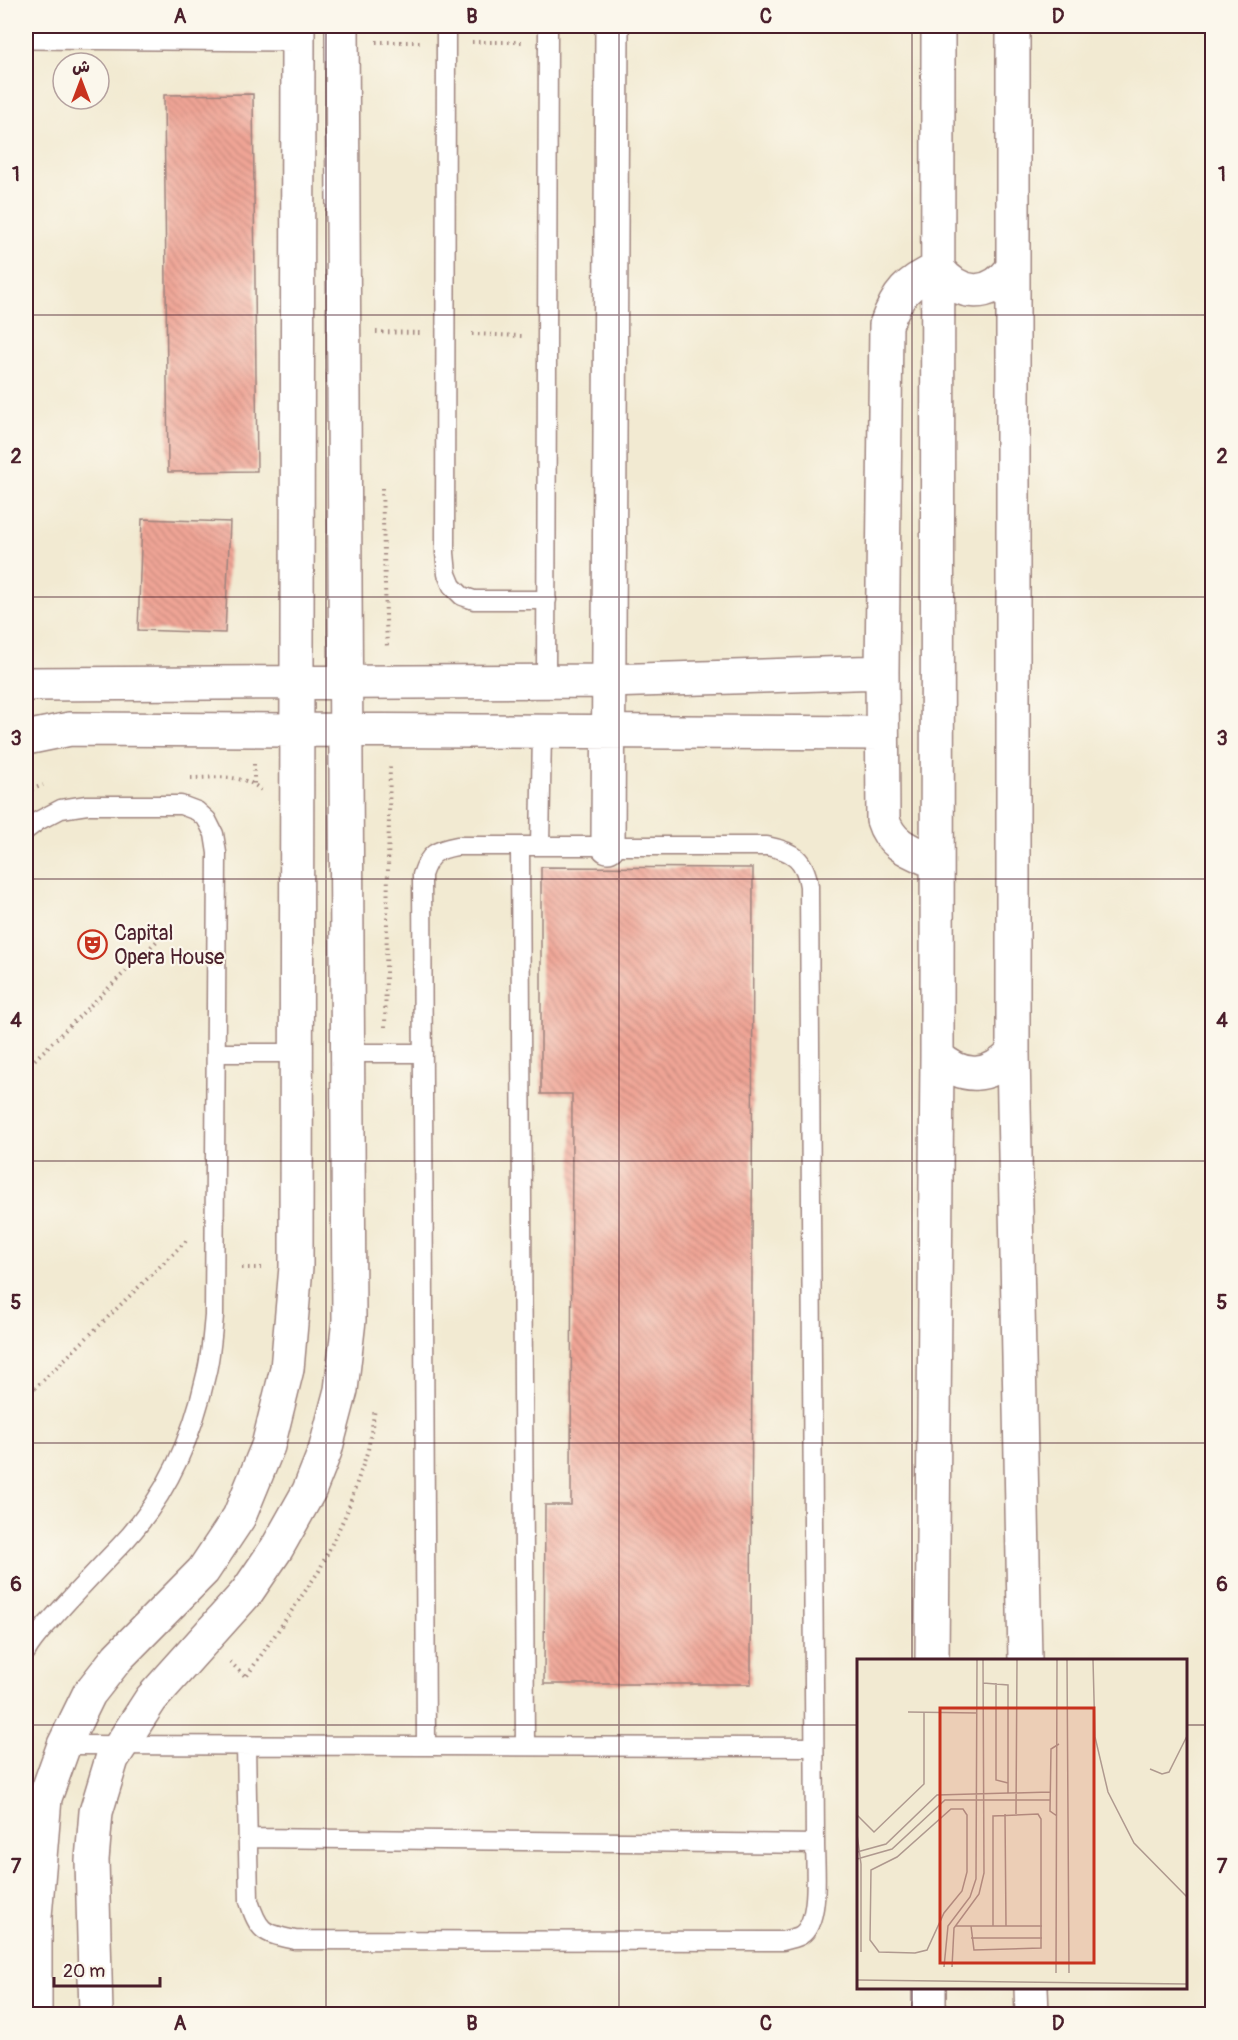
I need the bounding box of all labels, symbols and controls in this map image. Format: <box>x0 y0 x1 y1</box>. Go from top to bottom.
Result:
text: A <box>174 4 187 29</box>
text: B <box>466 4 478 29</box>
text: C <box>760 4 772 29</box>
text: D <box>1052 4 1065 29</box>
north arrow <box>51 51 111 111</box>
text: ش <box>72 57 90 77</box>
text: 1 <box>12 162 20 187</box>
text: 1 <box>1218 162 1226 187</box>
text: 2 <box>10 444 22 469</box>
text: 2 <box>1216 444 1228 469</box>
text: 3 <box>10 726 22 751</box>
text: 3 <box>1216 726 1228 751</box>
place label: Capital Opera House <box>114 920 225 971</box>
theatre icon: Capital Opera House <box>77 929 109 961</box>
text: 4 <box>10 1008 22 1033</box>
text: 4 <box>1216 1008 1228 1033</box>
text: 5 <box>11 1290 22 1315</box>
text: 5 <box>1217 1290 1228 1315</box>
text: 6 <box>10 1572 22 1597</box>
text: 6 <box>1216 1572 1228 1597</box>
inset map <box>857 1659 1187 1989</box>
text: 7 <box>11 1854 22 1879</box>
text: 7 <box>1217 1854 1228 1879</box>
scale bar <box>54 1950 160 1988</box>
text: 20 m <box>63 1960 105 1983</box>
text: A <box>174 2011 187 2036</box>
text: B <box>466 2011 478 2036</box>
text: C <box>760 2011 772 2036</box>
text: D <box>1052 2011 1065 2036</box>

